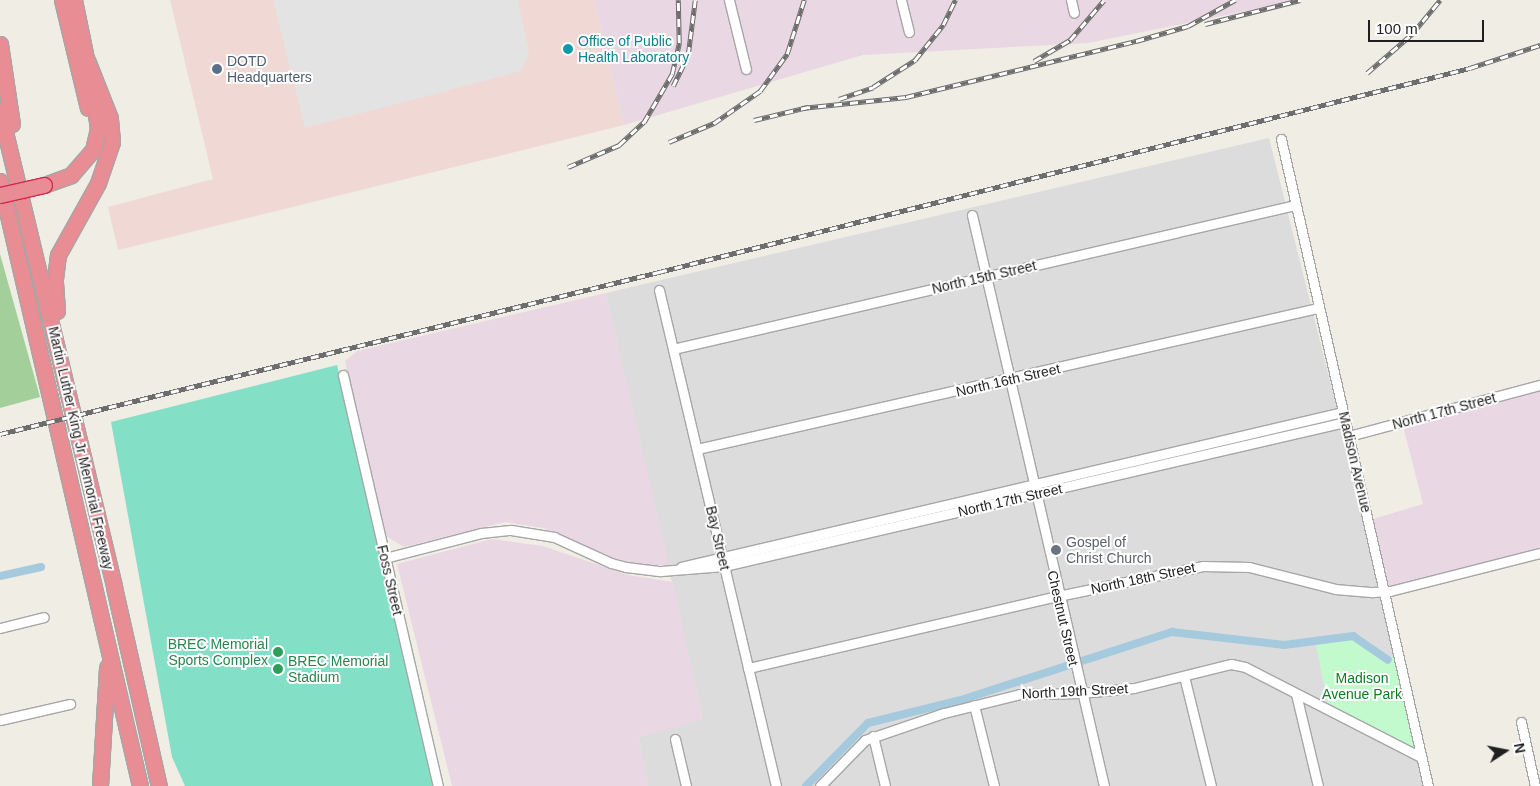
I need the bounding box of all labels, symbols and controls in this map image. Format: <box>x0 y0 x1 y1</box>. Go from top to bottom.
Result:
scale bar <box>1370 10 1486 42</box>
text: 100 m <box>1376 20 1418 37</box>
place label: Office of Public Health Laboratory <box>578 33 689 65</box>
marker: Office of Public Health Laboratory <box>562 43 574 55</box>
place label: DOTD Headquarters <box>227 53 312 85</box>
marker: DOTD Headquarters <box>211 63 223 75</box>
street label: North 15th Street <box>930 257 1038 297</box>
street label: Martin Luther King Jr Memorial Freeway <box>45 325 117 571</box>
street label: North 16th Street <box>954 360 1062 400</box>
street label: North 17th Street <box>1390 389 1498 433</box>
street label: Madison Avenue <box>1335 409 1375 515</box>
street label: North 17th Street <box>956 480 1064 520</box>
street label: Bay Street <box>702 504 734 572</box>
place label: Gospel of Christ Church <box>1066 534 1152 566</box>
street label: Foss Street <box>374 543 406 617</box>
marker: Gospel of Christ Church <box>1050 544 1062 556</box>
street label: North 18th Street <box>1089 559 1197 597</box>
street label: Chestnut Street <box>1044 569 1082 667</box>
place label: BREC Memorial Sports Complex <box>168 636 268 669</box>
marker: BREC Memorial Sports Complex <box>272 646 284 658</box>
place label: BREC Memorial Stadium <box>288 653 388 686</box>
marker: BREC Memorial Stadium <box>272 663 284 675</box>
park label: Madison Avenue Park <box>1322 670 1402 702</box>
street label: North 19th Street <box>1021 680 1129 702</box>
north arrow <box>1480 726 1530 776</box>
text: N <box>1511 742 1529 755</box>

